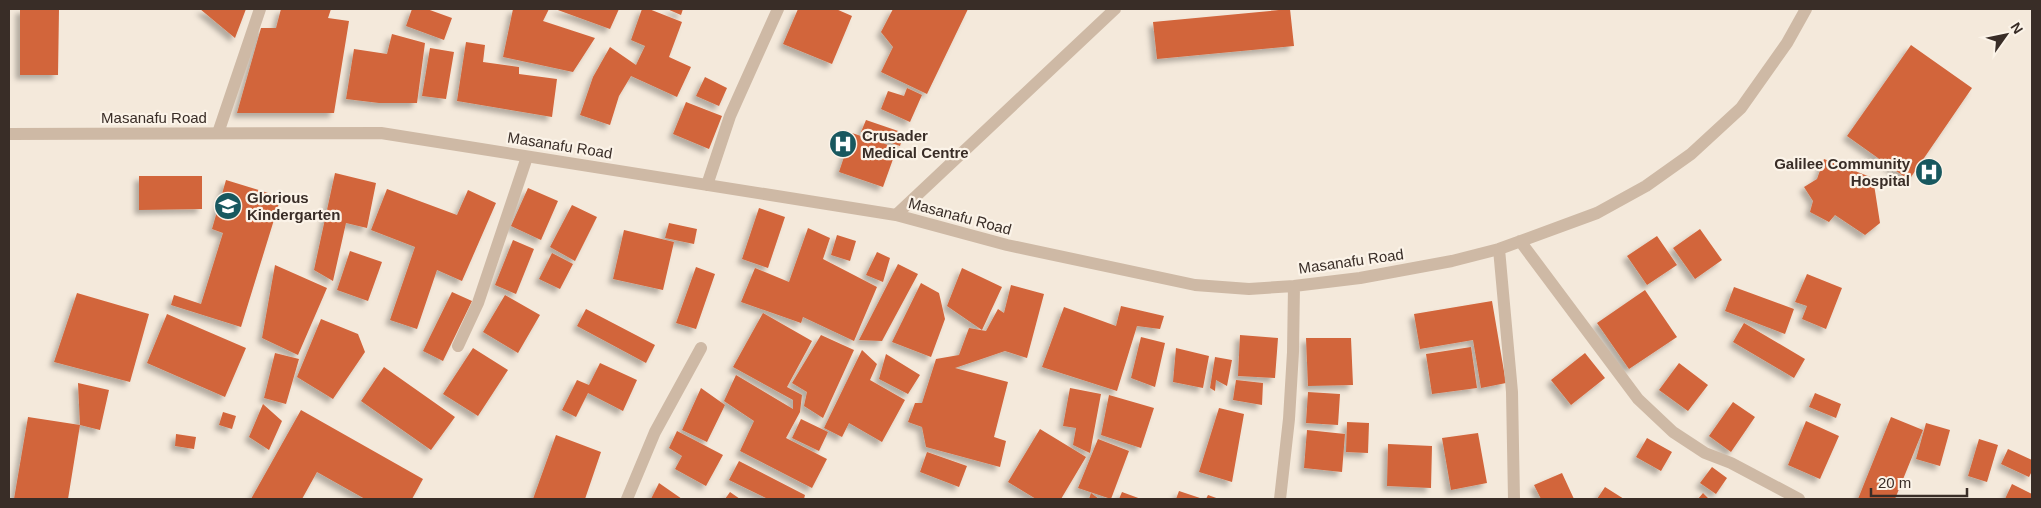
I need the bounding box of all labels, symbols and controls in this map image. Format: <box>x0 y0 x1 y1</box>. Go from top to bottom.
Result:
north arrow <box>1981 10 2031 60</box>
text: N <box>2007 19 2026 37</box>
street label: Masanafu Road <box>101 109 207 126</box>
place label: Crusader Medical Centre <box>862 127 969 161</box>
street label: Masanafu Road <box>506 128 614 162</box>
hospital icon: Crusader Medical Centre <box>828 129 858 159</box>
place label: Galilee Community Hospital <box>1774 155 1911 189</box>
hospital icon: Galilee Community Hospital <box>1914 157 1944 187</box>
place label: Glorious Kindergarten <box>247 189 340 223</box>
school or university icon: Glorious Kindergarten <box>213 191 243 221</box>
street label: Masanafu Road <box>907 194 1013 238</box>
street label: Masanafu Road <box>1297 245 1405 277</box>
scale bar <box>1871 466 1967 498</box>
text: 20 m <box>1878 474 1911 491</box>

